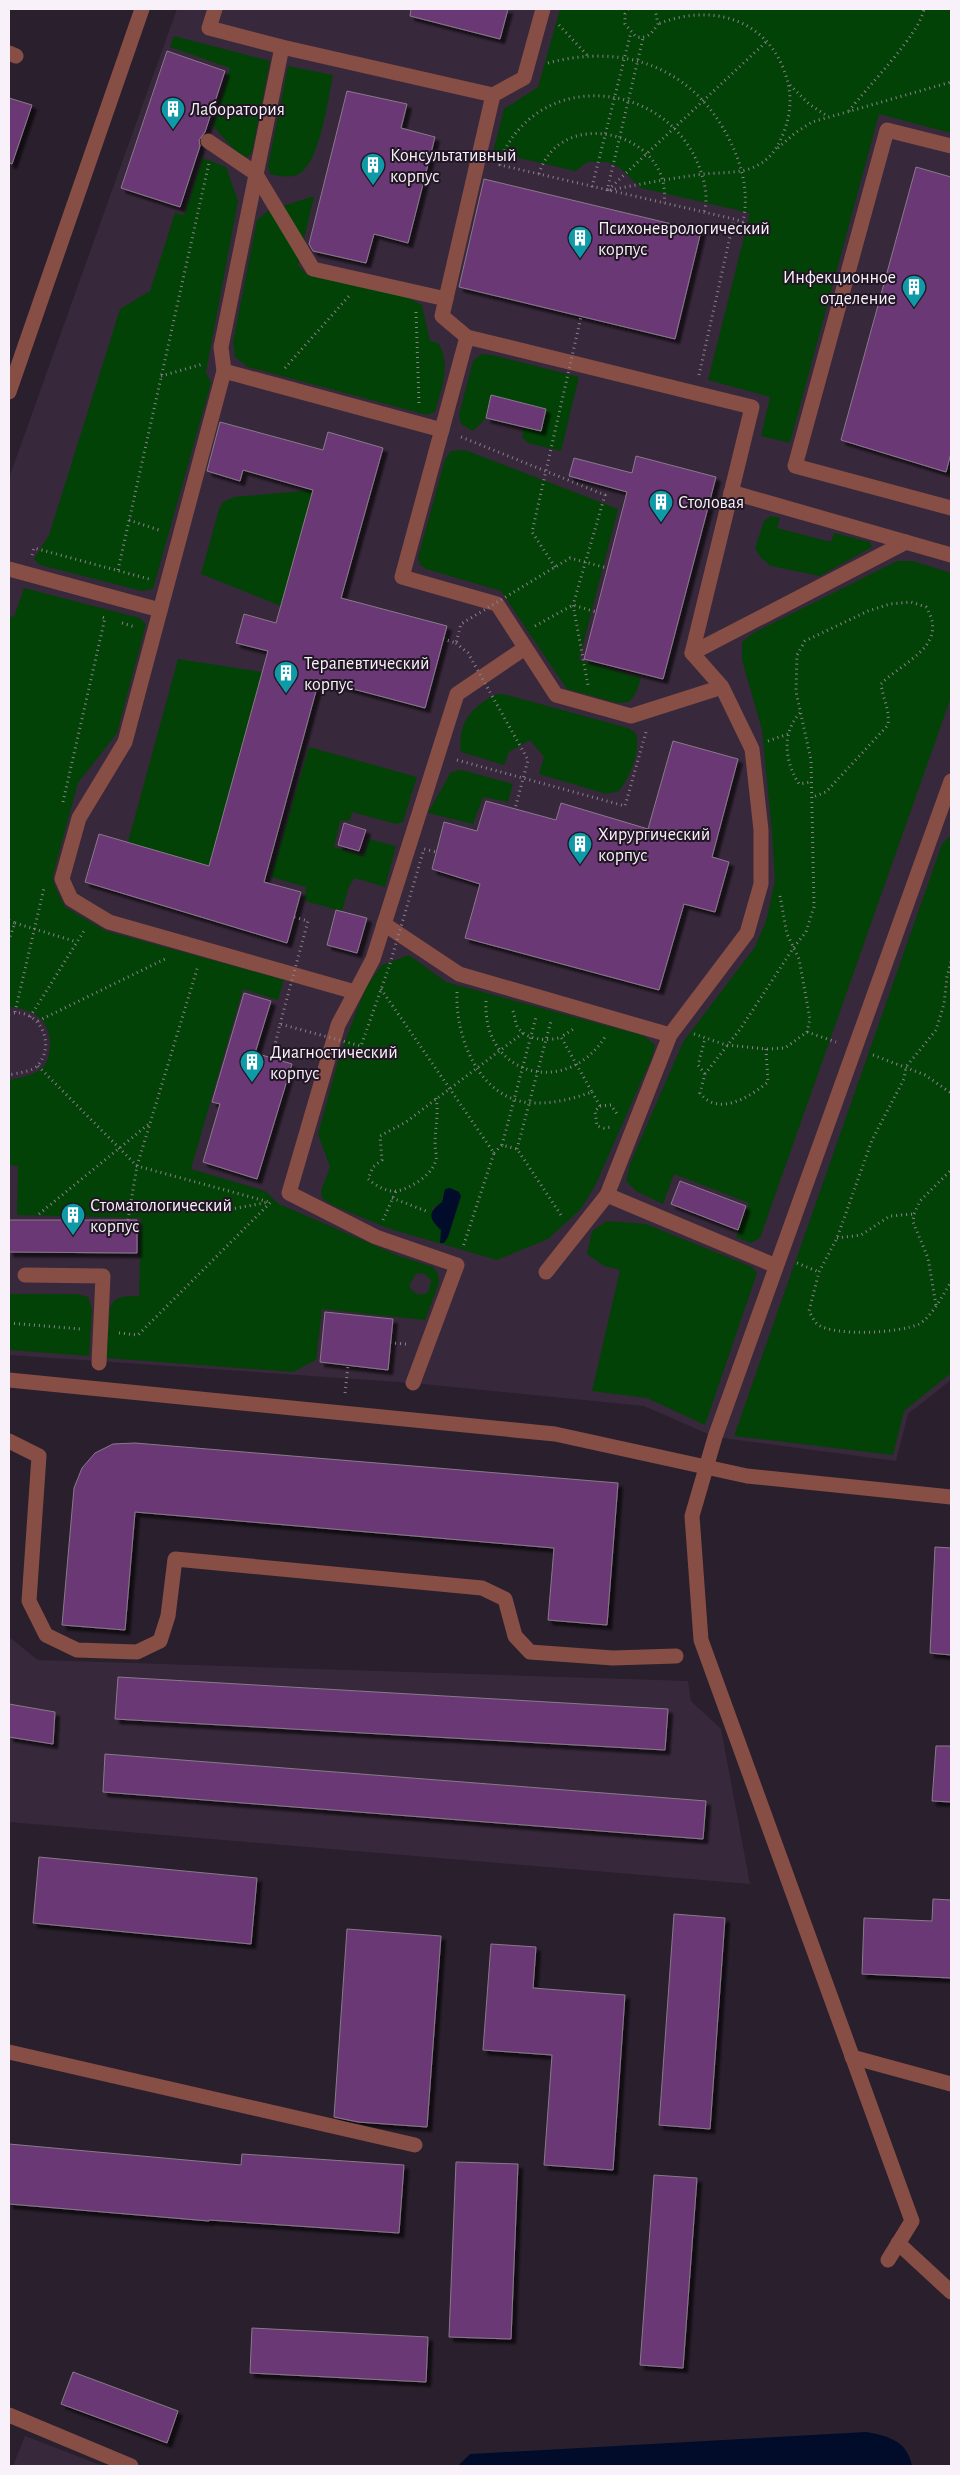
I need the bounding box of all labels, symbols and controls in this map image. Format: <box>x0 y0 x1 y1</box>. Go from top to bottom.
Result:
building icon: Лаборатория <box>160 96 186 130</box>
place label: Лаборатория <box>190 100 285 119</box>
place label: Консультативный корпус <box>390 147 516 186</box>
building icon: Консультативный корпус <box>360 152 386 186</box>
place label: Психоневрологический корпус <box>598 220 770 259</box>
building icon: Психоневрологический корпус <box>567 225 593 259</box>
place label: Инфекционное отделение <box>783 269 896 308</box>
building icon: Инфекционное отделение <box>901 274 927 308</box>
building icon: Столовая <box>648 489 674 523</box>
place label: Столовая <box>678 494 744 512</box>
place label: Терапевтический корпус <box>304 655 430 694</box>
building icon: Терапевтический корпус <box>273 660 299 694</box>
place label: Хирургический корпус <box>598 826 710 865</box>
building icon: Хирургический корпус <box>567 831 593 865</box>
place label: Диагностический корпус <box>270 1044 398 1083</box>
building icon: Диагностический корпус <box>239 1049 265 1083</box>
place label: Стоматологический корпус <box>90 1197 232 1236</box>
building icon: Стоматологический корпус <box>60 1202 86 1236</box>

